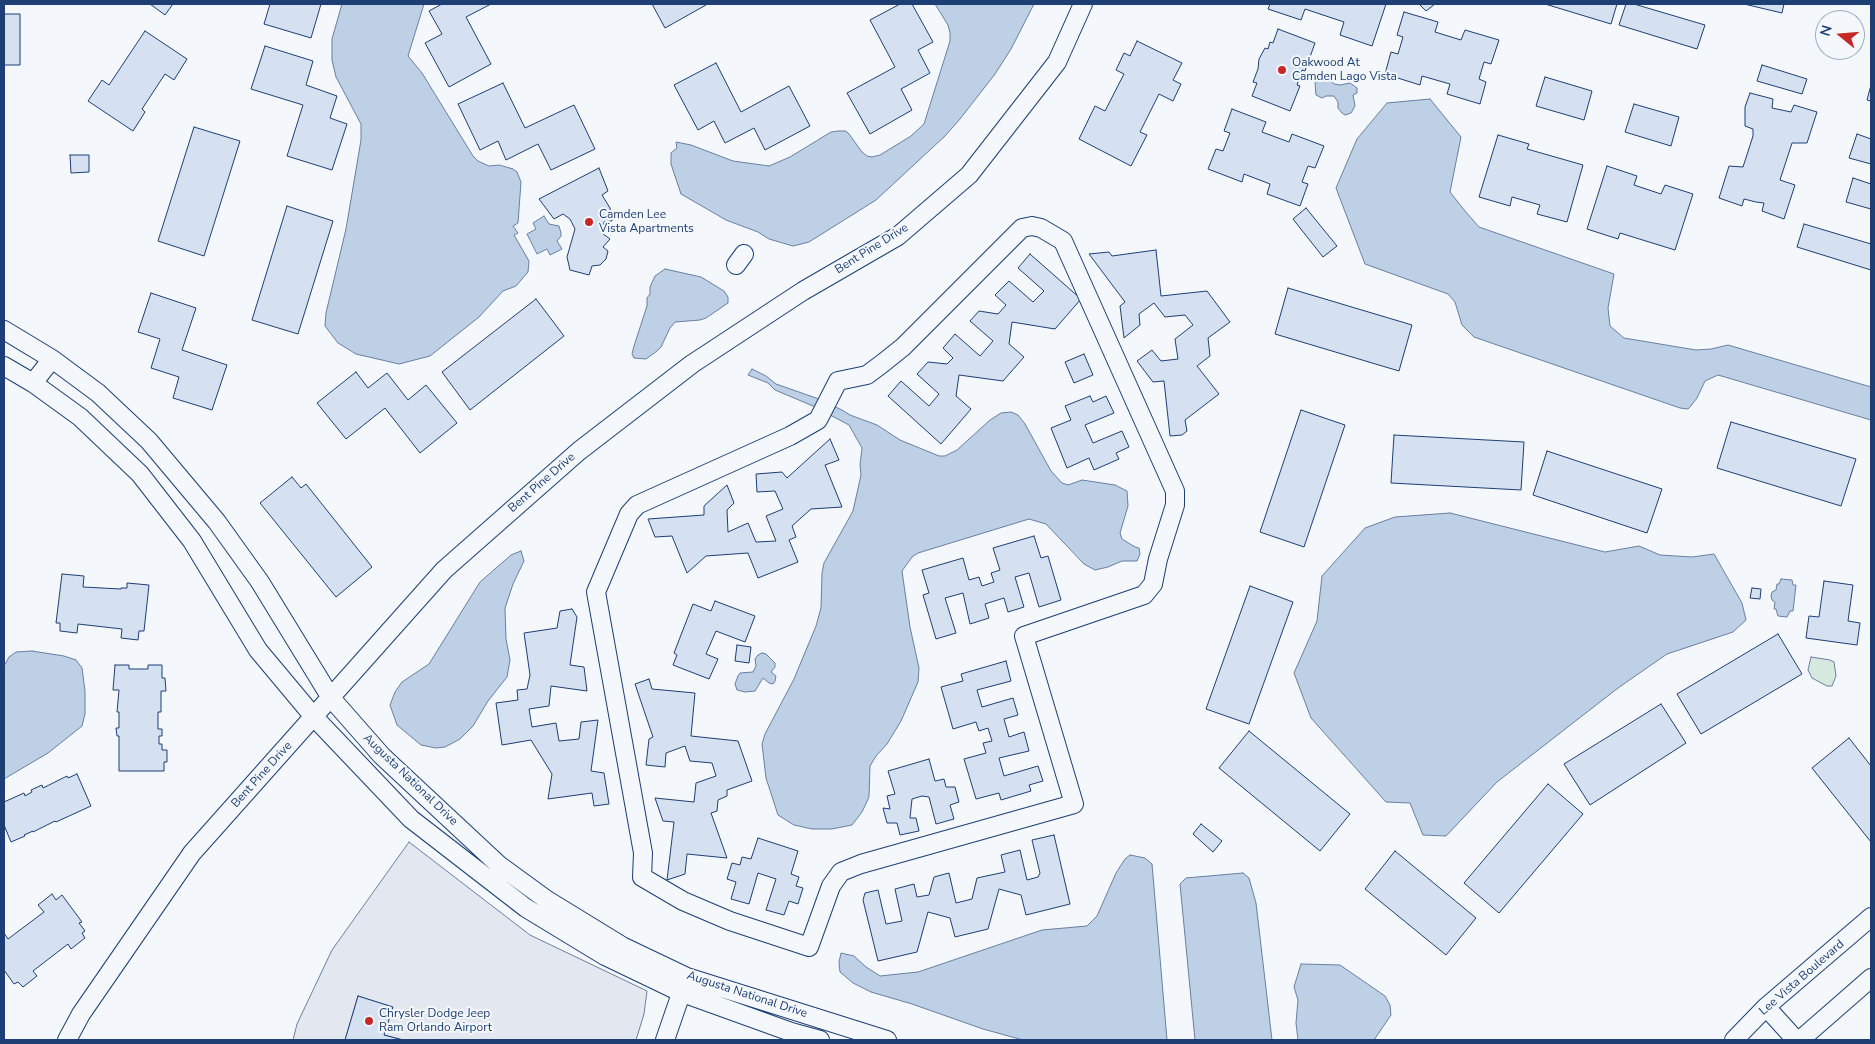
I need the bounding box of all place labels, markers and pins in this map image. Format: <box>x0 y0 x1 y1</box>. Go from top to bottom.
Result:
place label: Oakwood At Camden Lago Vista <box>1292 56 1397 84</box>
marker: Oakwood At Camden Lago Vista <box>1276 64 1288 76</box>
place label: Camden Lee Vista Apartments <box>599 208 694 236</box>
marker: Camden Lee Vista Apartments <box>583 216 595 228</box>
place label: Chrysler Dodge Jeep Ram Orlando Airport <box>379 1007 492 1035</box>
marker: Chrysler Dodge Jeep Ram Orlando Airport <box>363 1015 375 1027</box>

